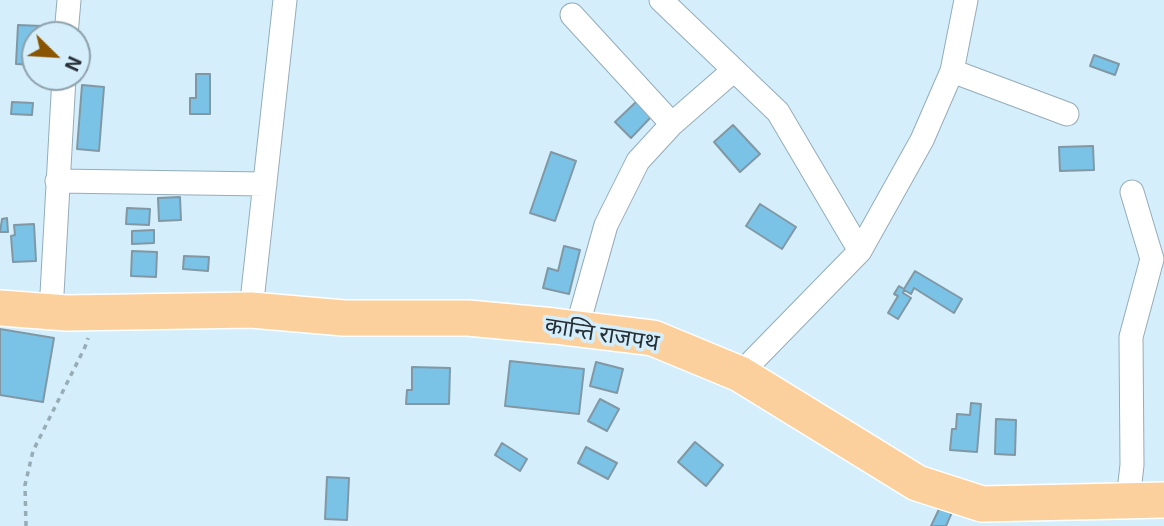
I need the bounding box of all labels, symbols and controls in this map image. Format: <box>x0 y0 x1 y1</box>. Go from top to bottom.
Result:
north arrow <box>21 21 91 91</box>
text: N <box>61 53 87 75</box>
street label: कान्ति राजपथ <box>543 311 661 357</box>

